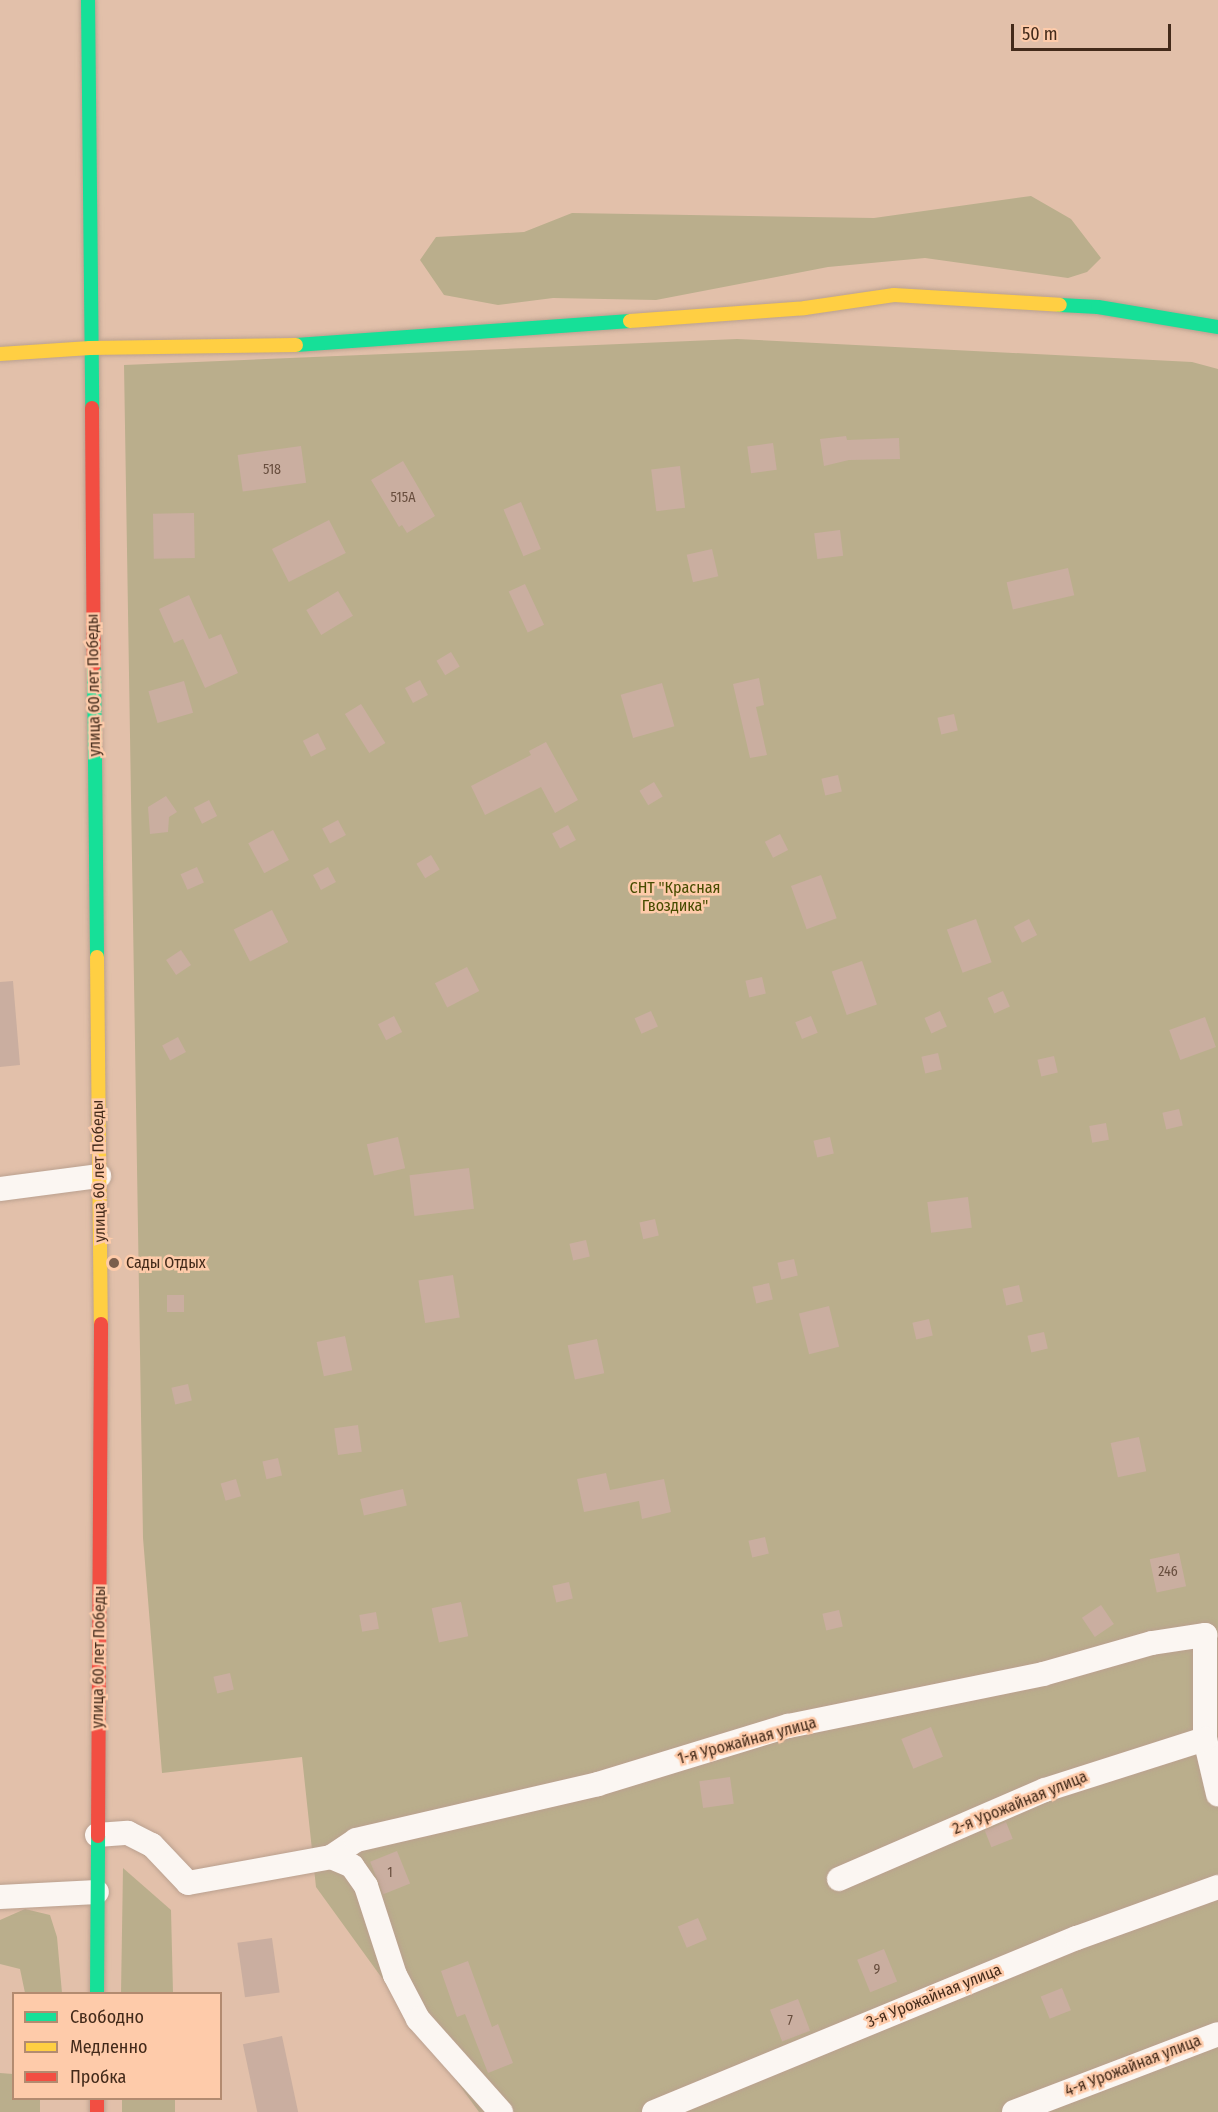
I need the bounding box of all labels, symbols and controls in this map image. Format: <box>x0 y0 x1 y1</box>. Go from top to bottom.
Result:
scale bar <box>1014 12 1174 50</box>
text: 50 m <box>1022 23 1058 45</box>
house number: 518 <box>263 462 281 478</box>
house number: 515А <box>391 490 415 506</box>
street label: улица 60 лет Победы <box>83 613 105 757</box>
park label: СНТ "Красная Гвоздика" <box>630 878 720 916</box>
street label: улица 60 лет Победы <box>88 1099 110 1243</box>
place label: Сады Отдых <box>126 1253 206 1273</box>
marker: Сады Отдых <box>107 1256 121 1270</box>
house number: 246 <box>1158 1564 1178 1580</box>
street label: улица 60 лет Победы <box>88 1585 110 1729</box>
street label: 1-я Урожайная улица <box>676 1713 818 1769</box>
street label: 2-я Урожайная улица <box>950 1767 1090 1839</box>
house number: 1 <box>387 1865 393 1881</box>
street label: 3-я Урожайная улица <box>864 1960 1004 2032</box>
house number: 9 <box>874 1962 880 1978</box>
legend <box>12 1992 222 2100</box>
text: Свободно <box>70 2006 144 2028</box>
house number: 7 <box>787 2013 793 2029</box>
street label: 4-я Урожайная улица <box>1062 2031 1204 2101</box>
text: Медленно <box>70 2036 148 2058</box>
text: Пробка <box>70 2066 126 2088</box>

